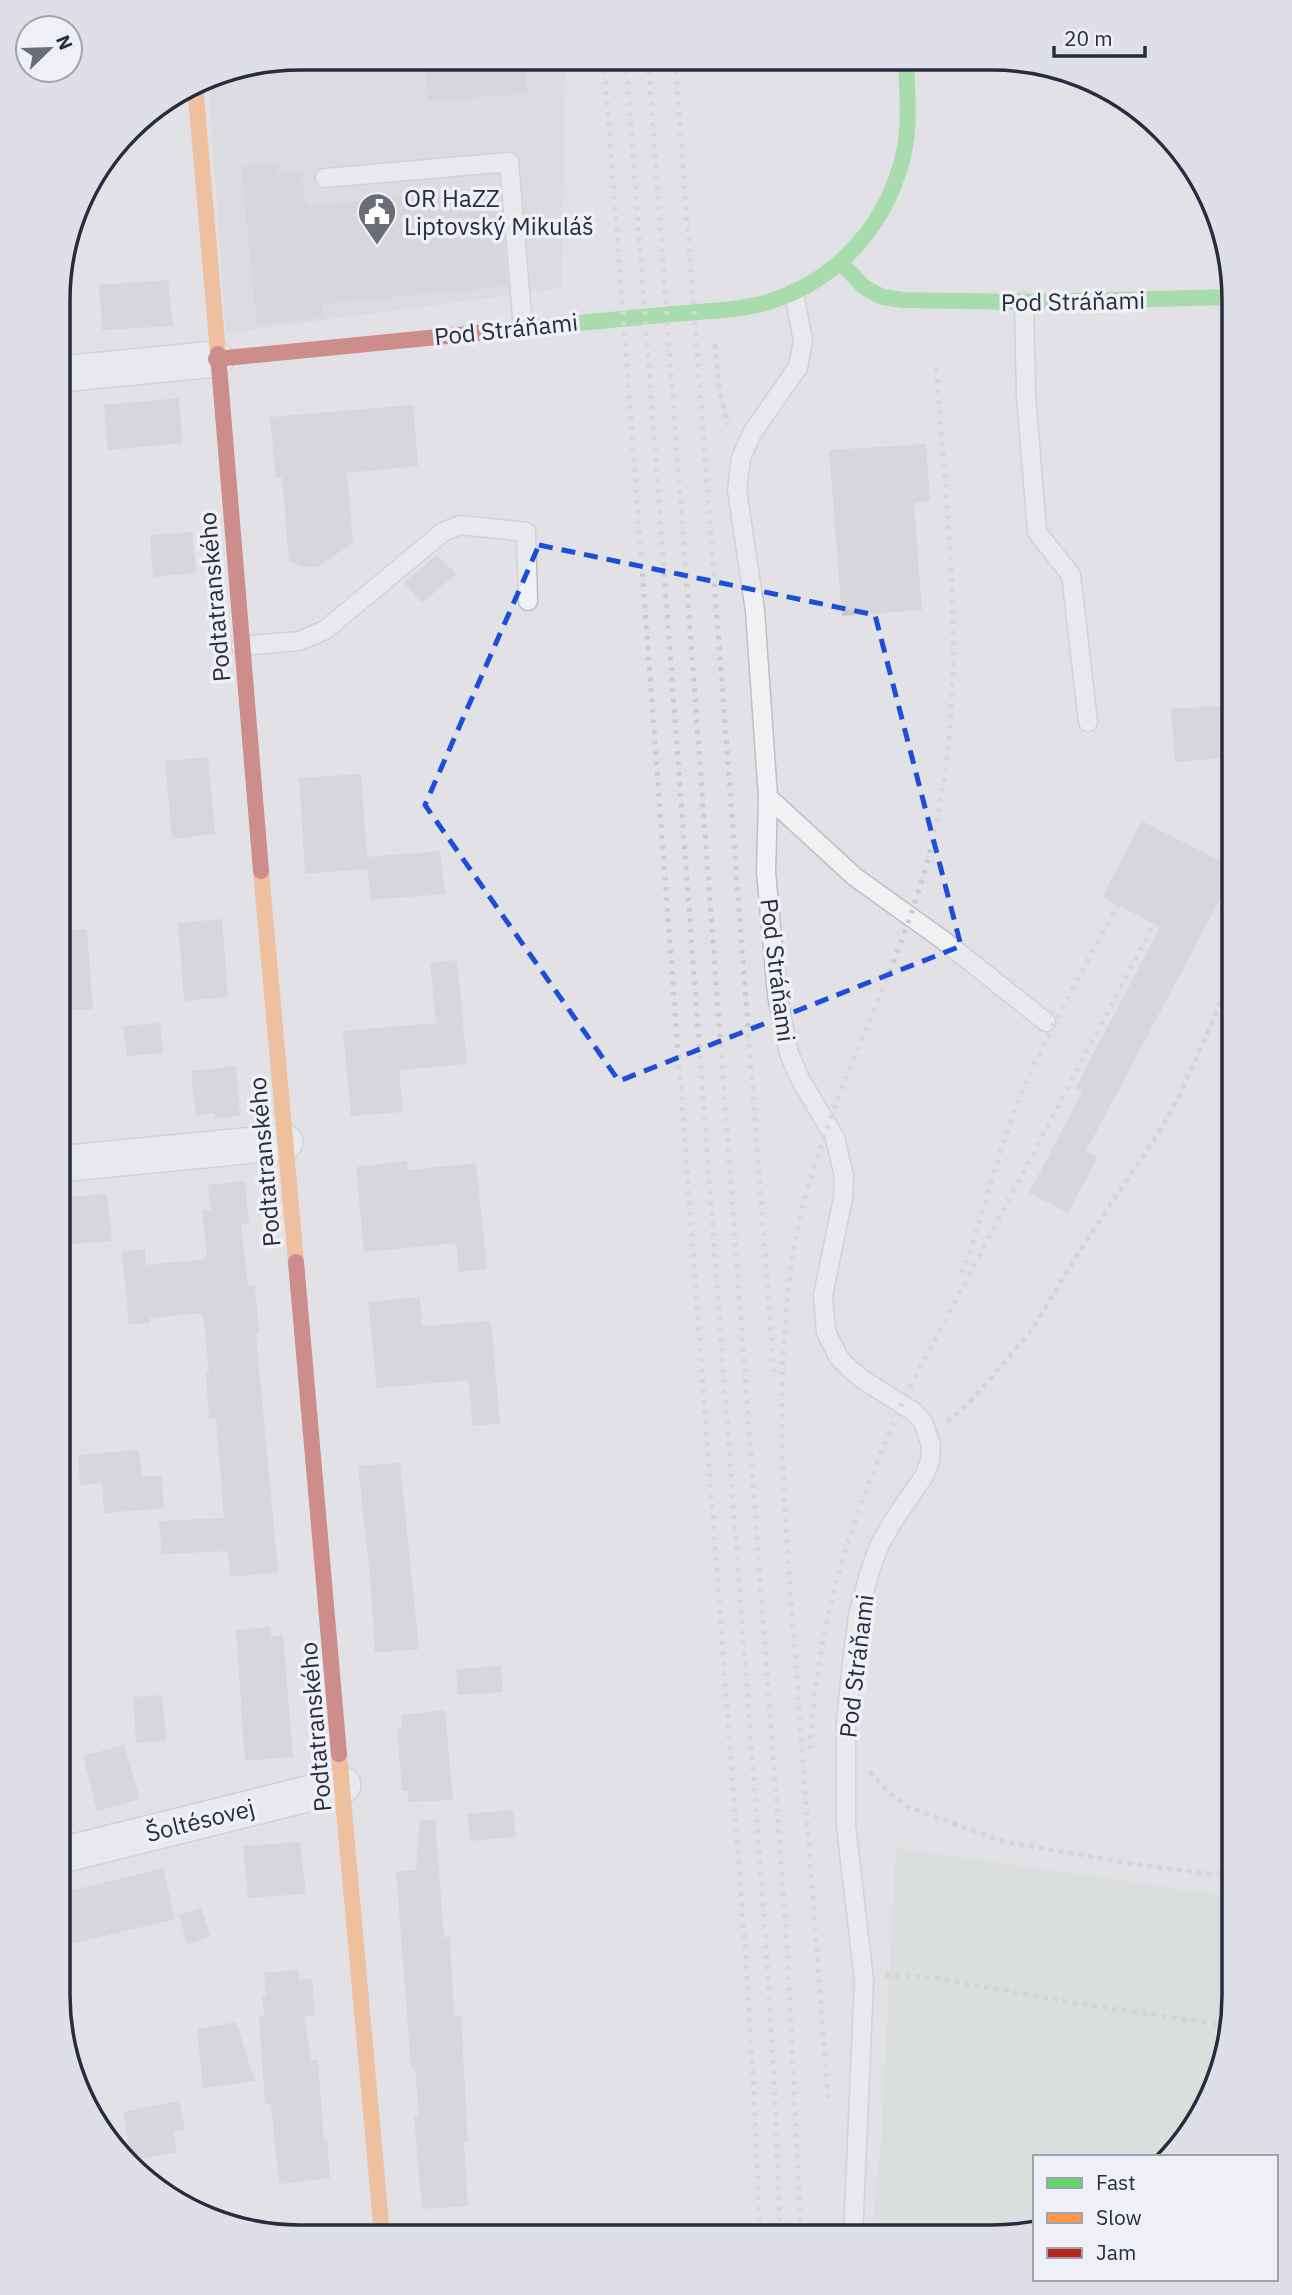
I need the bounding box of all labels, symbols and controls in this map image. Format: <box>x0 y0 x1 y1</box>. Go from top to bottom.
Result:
north arrow <box>14 14 84 84</box>
scale bar <box>1054 14 1145 58</box>
text: 20 m <box>1064 24 1113 52</box>
text: N <box>51 31 78 53</box>
place label: OR HaZZ Liptovský Mikuláš <box>404 182 594 242</box>
public building icon: OR HaZZ Liptovský Mikuláš <box>356 191 398 246</box>
street label: Pod Stráňami <box>1001 284 1145 318</box>
street label: Pod Stráňami <box>433 306 579 352</box>
street label: Podtatranského <box>191 511 237 683</box>
street label: Pod Stráňami <box>753 896 803 1044</box>
street label: Podtatranského <box>241 1076 287 1248</box>
street label: Pod Stráňami <box>831 1592 881 1740</box>
street label: Podtatranského <box>292 1641 338 1813</box>
street label: Šoltésovej <box>142 1791 258 1849</box>
legend <box>1033 2155 1278 2281</box>
text: Fast <box>1096 2168 1136 2196</box>
text: Slow <box>1096 2203 1142 2231</box>
text: Jam <box>1096 2238 1136 2266</box>

